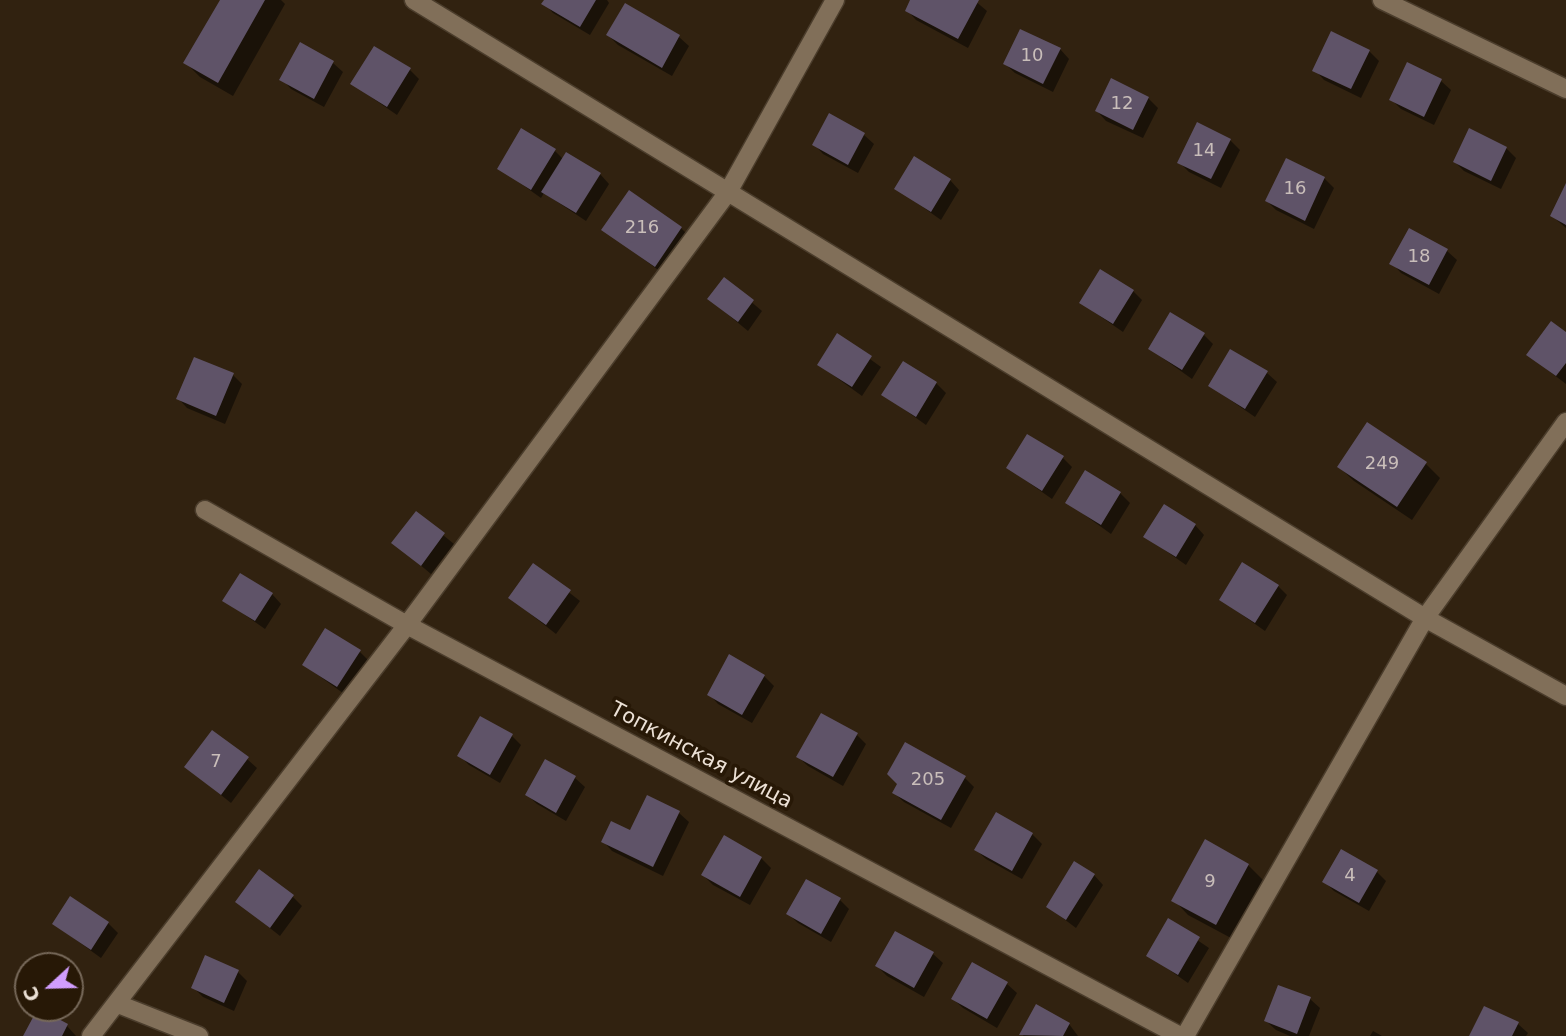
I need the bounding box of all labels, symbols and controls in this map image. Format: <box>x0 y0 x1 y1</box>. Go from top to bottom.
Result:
house number: 10 <box>1021 45 1043 67</box>
house number: 12 <box>1111 93 1133 115</box>
house number: 14 <box>1193 140 1215 162</box>
house number: 16 <box>1284 178 1306 200</box>
house number: 216 <box>625 217 659 239</box>
house number: 18 <box>1408 246 1430 268</box>
house number: 249 <box>1365 453 1399 475</box>
street label: Топкинская улица <box>606 697 796 815</box>
house number: 7 <box>210 751 222 773</box>
house number: 205 <box>911 769 945 791</box>
house number: 4 <box>1344 865 1356 887</box>
house number: 9 <box>1204 871 1216 893</box>
north arrow <box>14 952 84 1022</box>
text: С <box>19 984 44 1005</box>

